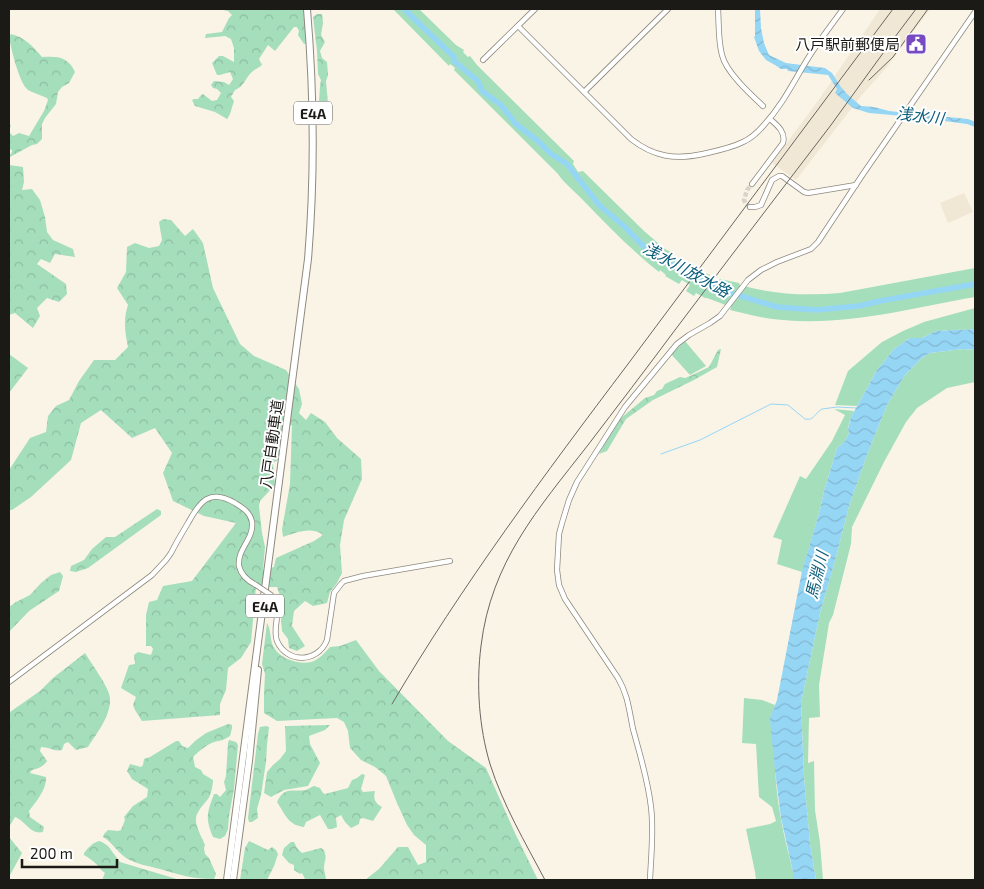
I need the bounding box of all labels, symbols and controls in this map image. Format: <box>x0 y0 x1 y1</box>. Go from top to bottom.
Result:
public building icon: 八戸駅前郵便局 <box>904 32 928 56</box>
place label: 八戸駅前郵便局 <box>795 35 900 53</box>
road number: E4A <box>294 102 332 125</box>
water label: 浅水川 <box>895 103 947 128</box>
water label: 浅水川放水路 <box>640 237 735 302</box>
street label: 八戸自動車道 <box>256 398 286 490</box>
water label: 馬淵川 <box>801 547 832 601</box>
road number: E4A <box>246 594 284 618</box>
scale bar <box>22 836 118 868</box>
text: 200 m <box>30 844 73 862</box>

